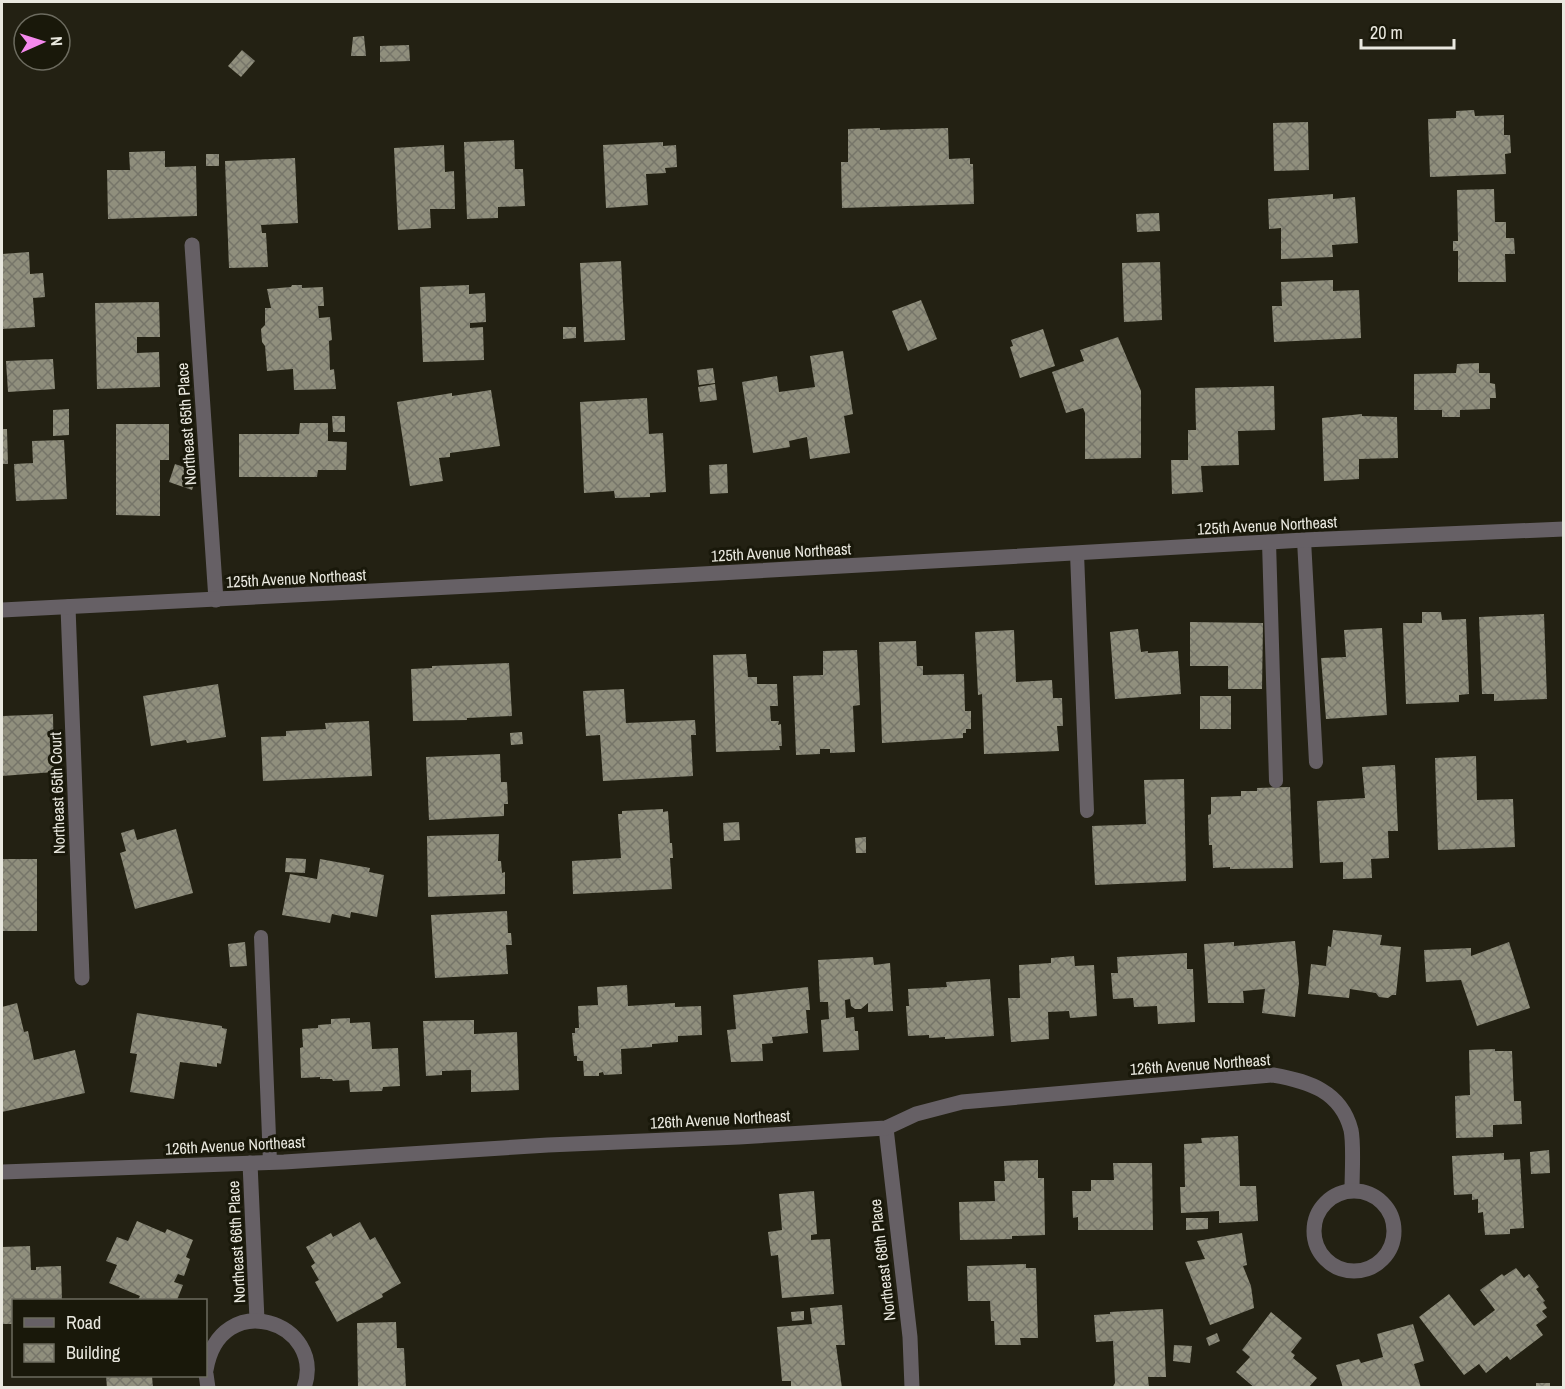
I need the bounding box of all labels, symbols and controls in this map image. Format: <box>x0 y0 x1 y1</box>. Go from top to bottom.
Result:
north arrow <box>12 12 72 72</box>
scale bar <box>1361 12 1454 50</box>
text: 20 m <box>1370 20 1403 45</box>
text: N <box>46 36 68 47</box>
street label: Northeast 65th Place <box>171 362 201 486</box>
street label: 125th Avenue Northeast <box>1196 510 1338 540</box>
street label: 125th Avenue Northeast <box>710 537 852 567</box>
street label: 125th Avenue Northeast <box>225 563 367 593</box>
street label: Northeast 65th Court <box>44 731 70 854</box>
street label: 126th Avenue Northeast <box>1129 1048 1271 1080</box>
street label: 126th Avenue Northeast <box>649 1104 791 1134</box>
street label: 126th Avenue Northeast <box>164 1130 306 1160</box>
street label: Northeast 66th Place <box>222 1180 250 1304</box>
street label: Northeast 68th Place <box>864 1198 900 1322</box>
legend <box>12 1299 207 1377</box>
text: Road <box>66 1310 101 1335</box>
text: Building <box>66 1340 121 1365</box>

